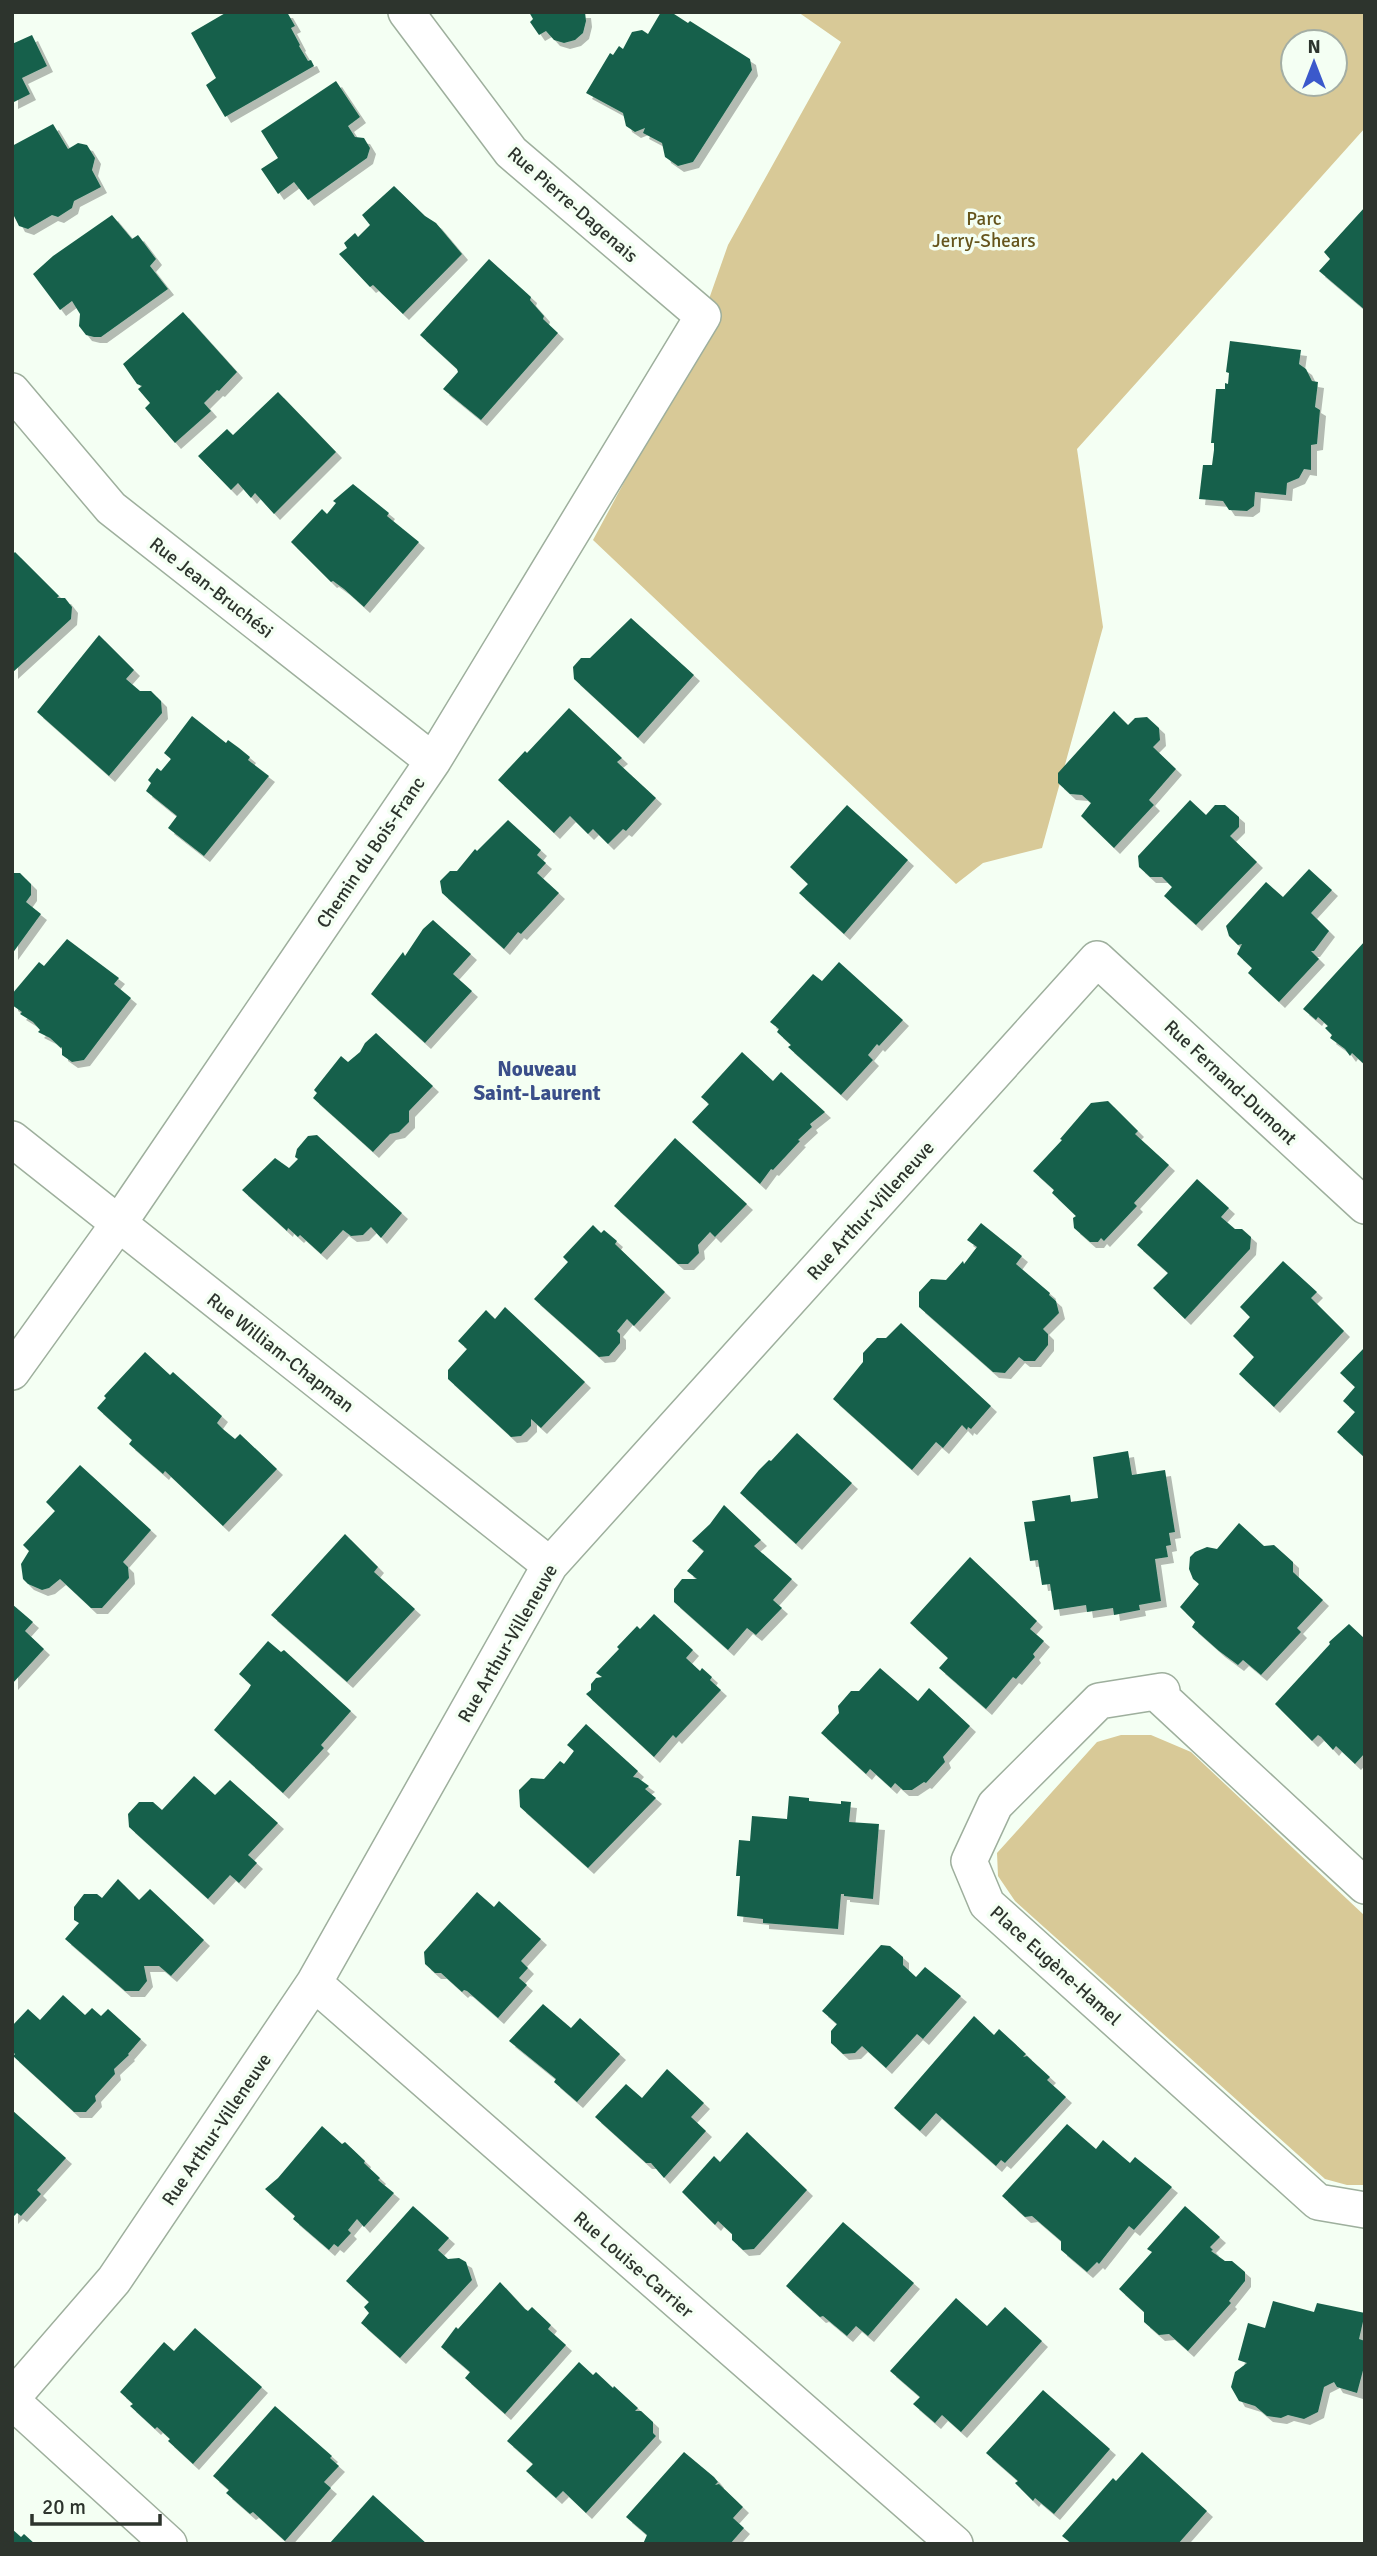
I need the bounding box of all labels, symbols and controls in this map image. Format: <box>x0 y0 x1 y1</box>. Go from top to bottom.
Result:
north arrow <box>1279 28 1349 98</box>
text: N <box>1307 35 1321 59</box>
street label: Rue Pierre-Dagenais <box>502 142 642 268</box>
park label: Parc Jerry-Shears <box>932 207 1036 253</box>
street label: Rue Jean-Bruchési <box>145 532 278 644</box>
street label: Chemin du Bois-Franc <box>311 772 430 933</box>
street label: Rue Fernand-Dumont <box>1159 1015 1302 1151</box>
district label: Nouveau Saint-Laurent <box>473 1056 601 1106</box>
street label: Rue Arthur-Villeneuve <box>802 1136 940 1285</box>
street label: Rue William-Chapman <box>202 1288 359 1418</box>
street label: Rue Arthur-Villeneuve <box>453 1560 563 1727</box>
street label: Place Eugène-Hamel <box>985 1901 1126 2031</box>
street label: Rue Arthur-Villeneuve <box>157 2049 277 2210</box>
street label: Rue Louise-Carrier <box>568 2206 698 2323</box>
scale bar <box>32 2482 159 2526</box>
text: 20 m <box>42 2494 86 2520</box>

